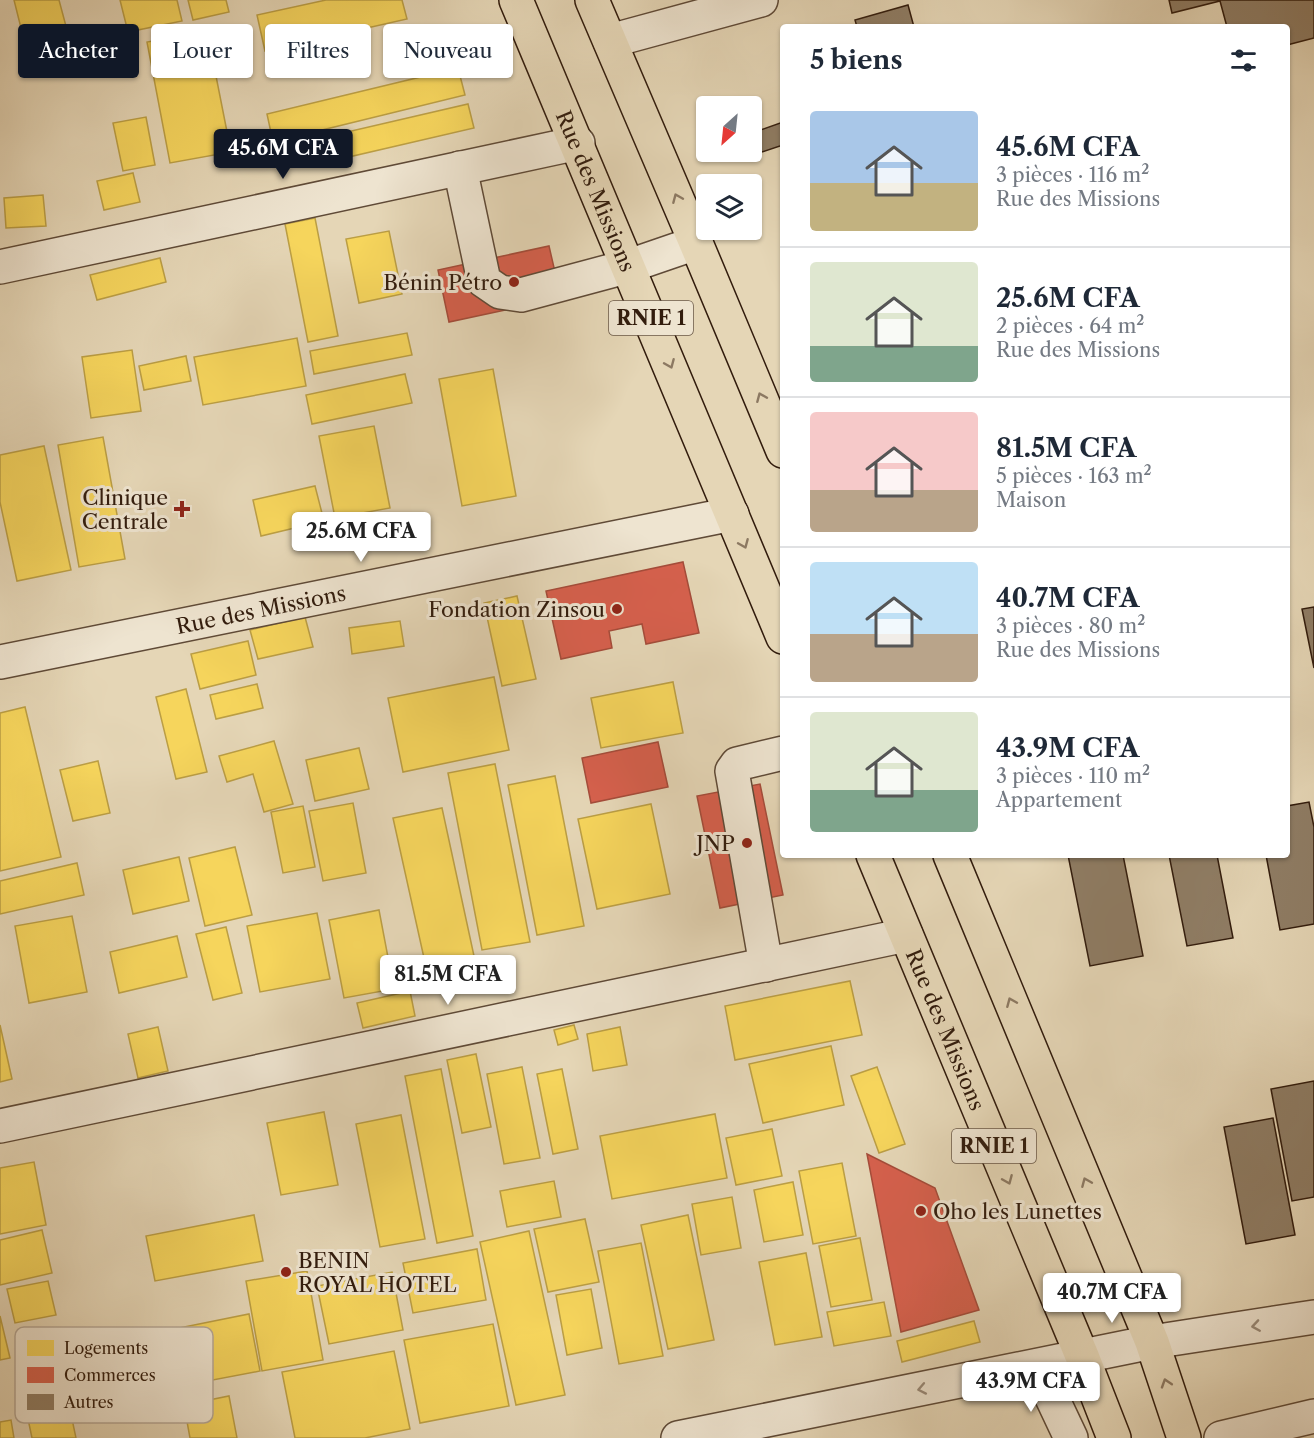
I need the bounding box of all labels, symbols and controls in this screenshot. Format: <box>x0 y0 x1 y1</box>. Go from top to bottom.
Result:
chip: Acheter <box>18 24 139 78</box>
chip: Louer <box>151 24 253 78</box>
chip: Filtres <box>265 24 371 78</box>
chip: Nouveau <box>383 24 513 78</box>
text: 5 biens <box>810 44 902 76</box>
icon: filters <box>1227 44 1260 77</box>
north arrow <box>696 96 762 162</box>
map controls <box>696 96 762 240</box>
street label: Rue des Missions <box>551 107 641 275</box>
pin: 45.6M CFA <box>214 129 352 180</box>
text: 45.6M CFA <box>996 131 1140 163</box>
icon: home <box>858 135 930 207</box>
text: 45.6M CFA <box>228 136 338 160</box>
text: 3 pièces · 116 m² <box>996 163 1149 187</box>
button: layers <box>696 174 762 240</box>
text: Rue des Missions <box>996 187 1160 211</box>
one-way arrow <box>672 193 684 204</box>
place label: Bénin Pétro <box>383 270 502 295</box>
marker: Bénin Pétro <box>507 275 521 289</box>
text: 25.6M CFA <box>996 282 1140 314</box>
icon: home <box>858 286 930 358</box>
road number: RNIE 1 <box>609 301 693 335</box>
text: 2 pièces · 64 m² <box>996 314 1145 338</box>
text: Rue des Missions <box>996 338 1160 362</box>
one-way arrow <box>663 357 675 368</box>
one-way arrow <box>756 393 768 404</box>
text: 81.5M CFA <box>996 432 1136 464</box>
icon: home <box>858 436 930 508</box>
text: 5 pièces · 163 m² <box>996 464 1152 488</box>
place label: Clinique Centrale <box>82 485 168 534</box>
text: Maison <box>996 488 1066 512</box>
marker: Clinique Centrale <box>173 500 191 518</box>
pin: 25.6M CFA <box>292 512 430 563</box>
text: 25.6M CFA <box>306 519 416 543</box>
one-way arrow <box>737 537 749 548</box>
street label: Rue des Missions <box>174 580 348 639</box>
text: 40.7M CFA <box>996 582 1139 614</box>
icon: home <box>858 586 930 658</box>
place label: Fondation Zinsou <box>428 597 605 622</box>
marker: Fondation Zinsou <box>610 602 624 616</box>
text: 3 pièces · 80 m² <box>996 614 1145 638</box>
text: Rue des Missions <box>996 638 1160 662</box>
text: 43.9M CFA <box>996 732 1139 764</box>
icon: home <box>858 736 930 808</box>
text: 3 pièces · 110 m² <box>996 764 1150 788</box>
text: Appartement <box>996 788 1122 812</box>
place label: JNP <box>693 831 735 856</box>
marker: JNP <box>740 836 754 850</box>
street label: Rue des Missions <box>901 945 991 1114</box>
pin: 81.5M CFA <box>379 955 517 1006</box>
text: 81.5M CFA <box>394 962 502 986</box>
one-way arrow <box>1006 997 1018 1008</box>
road number: RNIE 1 <box>952 1129 1036 1163</box>
one-way arrow <box>1001 1174 1013 1185</box>
one-way arrow <box>1081 1177 1093 1188</box>
place label: Oho les Lunettes <box>933 1199 1102 1224</box>
marker: Oho les Lunettes <box>914 1204 928 1218</box>
place label: BENIN ROYAL HOTEL <box>298 1248 457 1297</box>
marker: BENIN ROYAL HOTEL <box>279 1265 293 1279</box>
pin: 40.7M CFA <box>1043 1273 1181 1324</box>
text: 40.7M CFA <box>1057 1280 1167 1304</box>
one-way arrow <box>1252 1319 1261 1331</box>
legend <box>15 1327 213 1423</box>
text: Logements <box>64 1338 148 1358</box>
pin: 43.9M CFA <box>962 1362 1100 1413</box>
text: Commerces <box>64 1365 156 1385</box>
text: 43.9M CFA <box>976 1369 1086 1393</box>
one-way arrow <box>1161 1378 1173 1388</box>
one-way arrow <box>917 1382 927 1395</box>
text: Autres <box>63 1392 114 1412</box>

